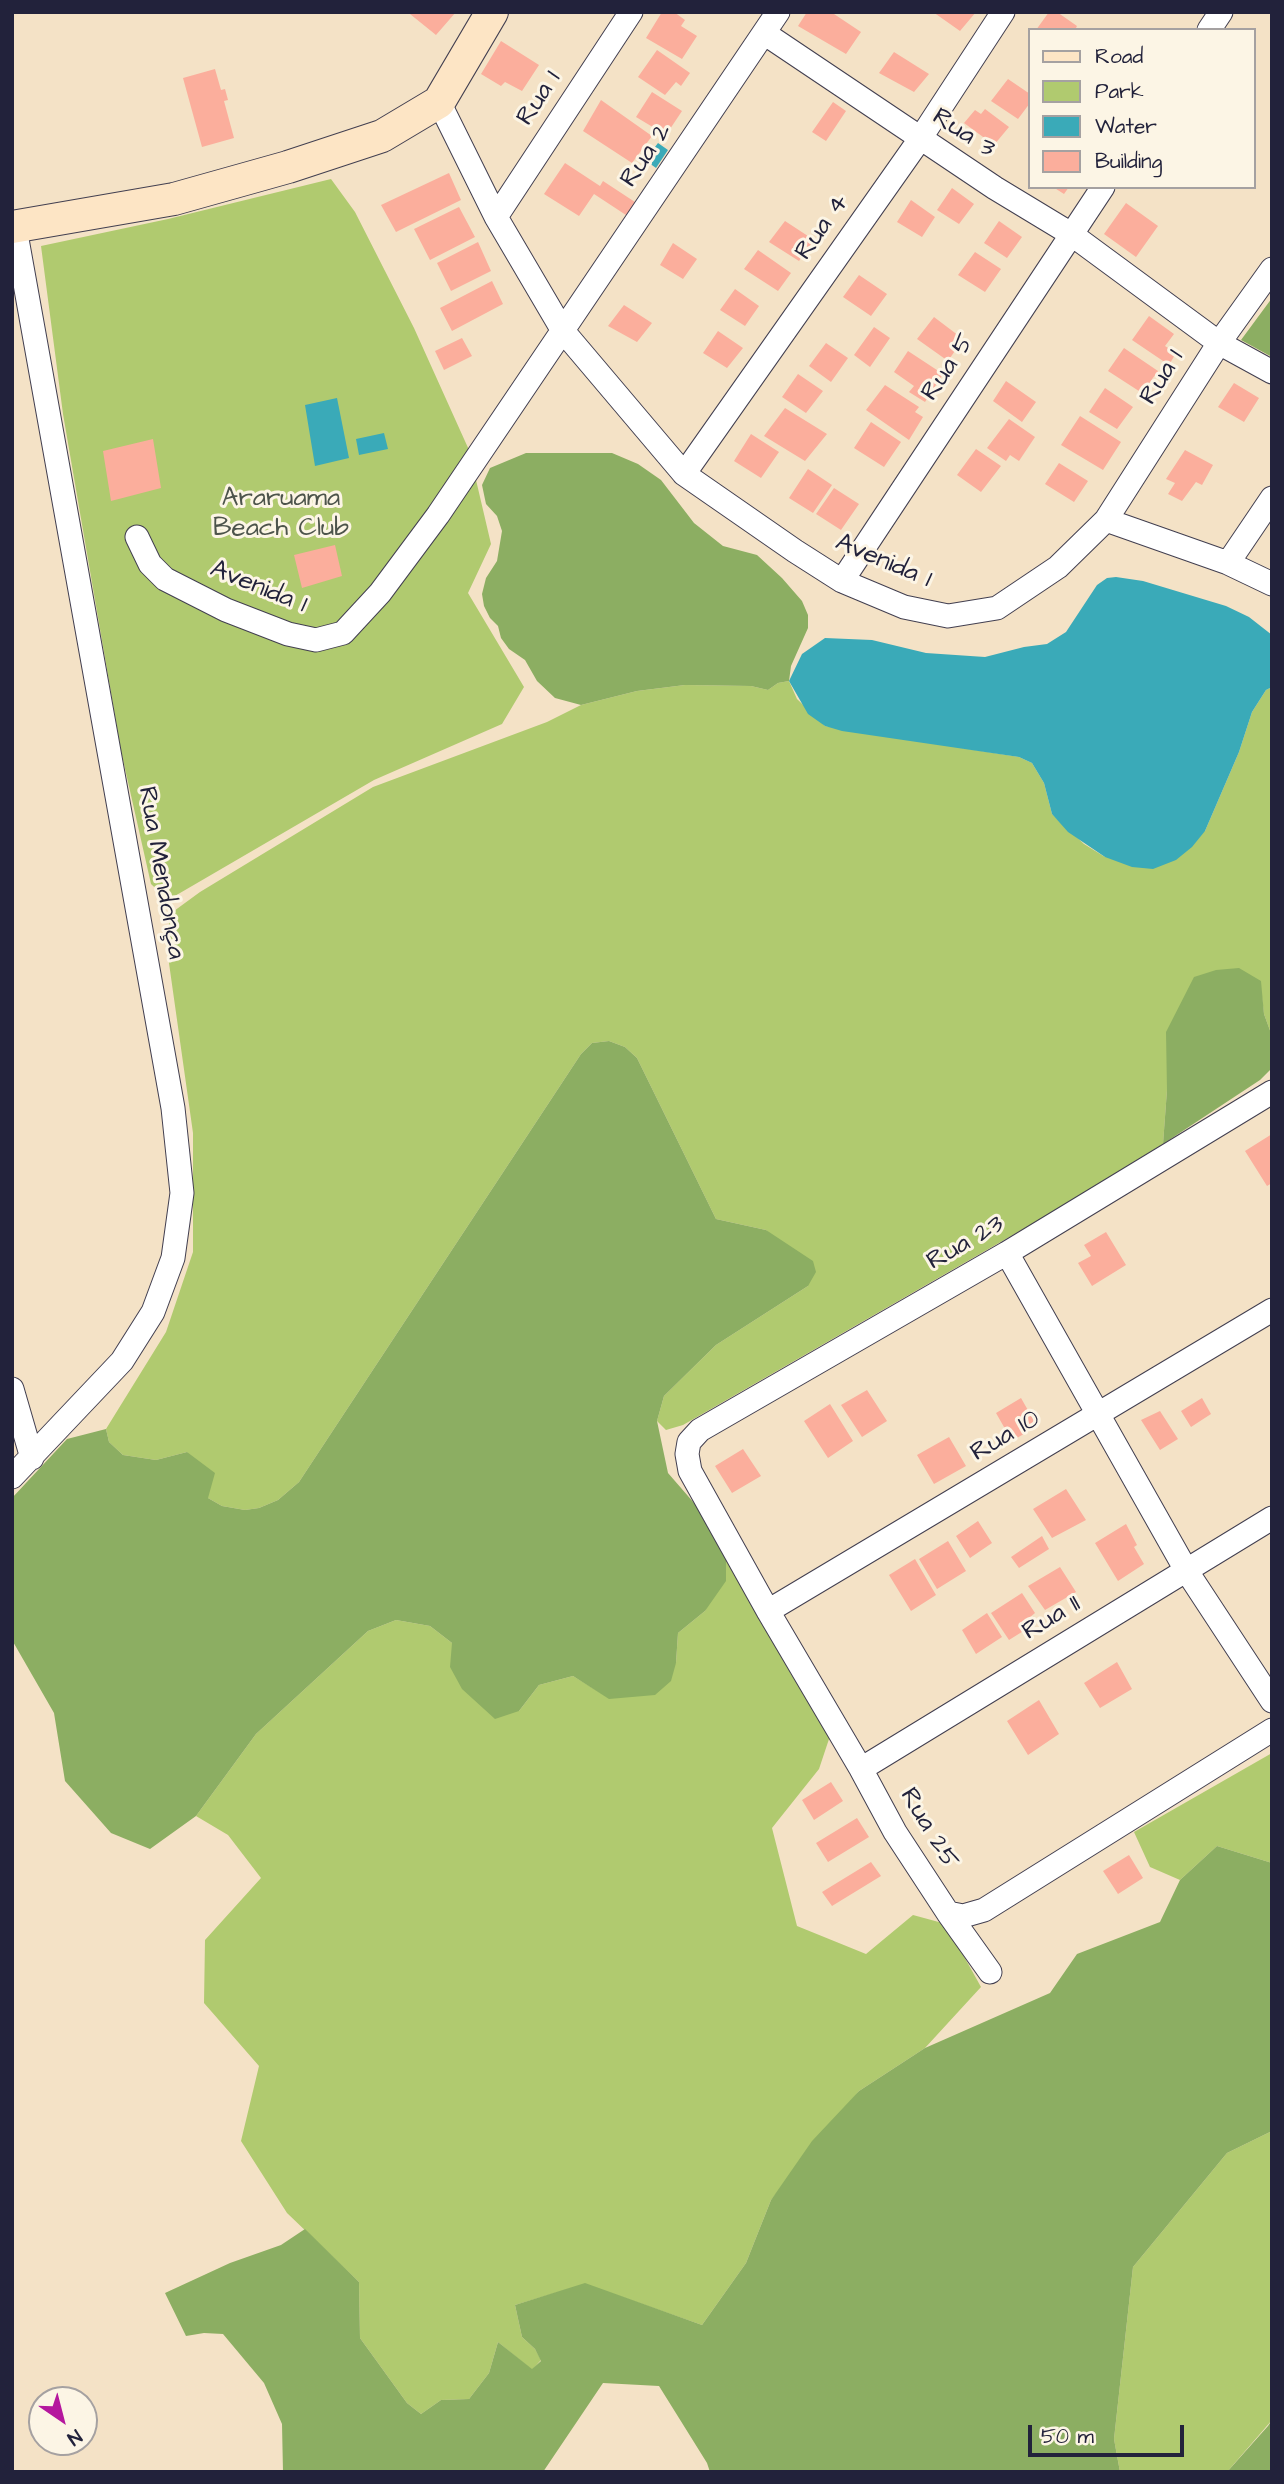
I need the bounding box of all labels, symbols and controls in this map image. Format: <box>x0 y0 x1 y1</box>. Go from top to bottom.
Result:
legend <box>1028 28 1256 189</box>
text: Road <box>1095 42 1143 71</box>
street label: Rua 1 <box>511 66 569 132</box>
text: Park <box>1095 77 1144 106</box>
street label: Rua 3 <box>926 102 1000 166</box>
text: Water <box>1095 112 1157 141</box>
street label: Rua 2 <box>614 118 680 194</box>
text: Building <box>1095 147 1162 176</box>
street label: Rua 4 <box>789 189 857 267</box>
street label: Rua 5 <box>915 329 983 407</box>
street label: Rua 1 <box>1134 345 1192 411</box>
park label: Araruama Beach Club <box>213 484 349 546</box>
street label: Avenida 1 <box>830 528 936 596</box>
street label: Avenida 1 <box>205 555 311 621</box>
street label: Rua Mendonça <box>129 784 191 962</box>
street label: Rua 23 <box>922 1210 1010 1278</box>
street label: Rua 10 <box>966 1404 1046 1470</box>
street label: Rua 11 <box>1017 1590 1087 1648</box>
street label: Rua 25 <box>892 1783 964 1875</box>
north arrow <box>28 2386 98 2456</box>
scale bar <box>1032 2410 1188 2454</box>
text: N <box>62 2422 87 2451</box>
text: 50 m <box>1041 2422 1094 2451</box>

